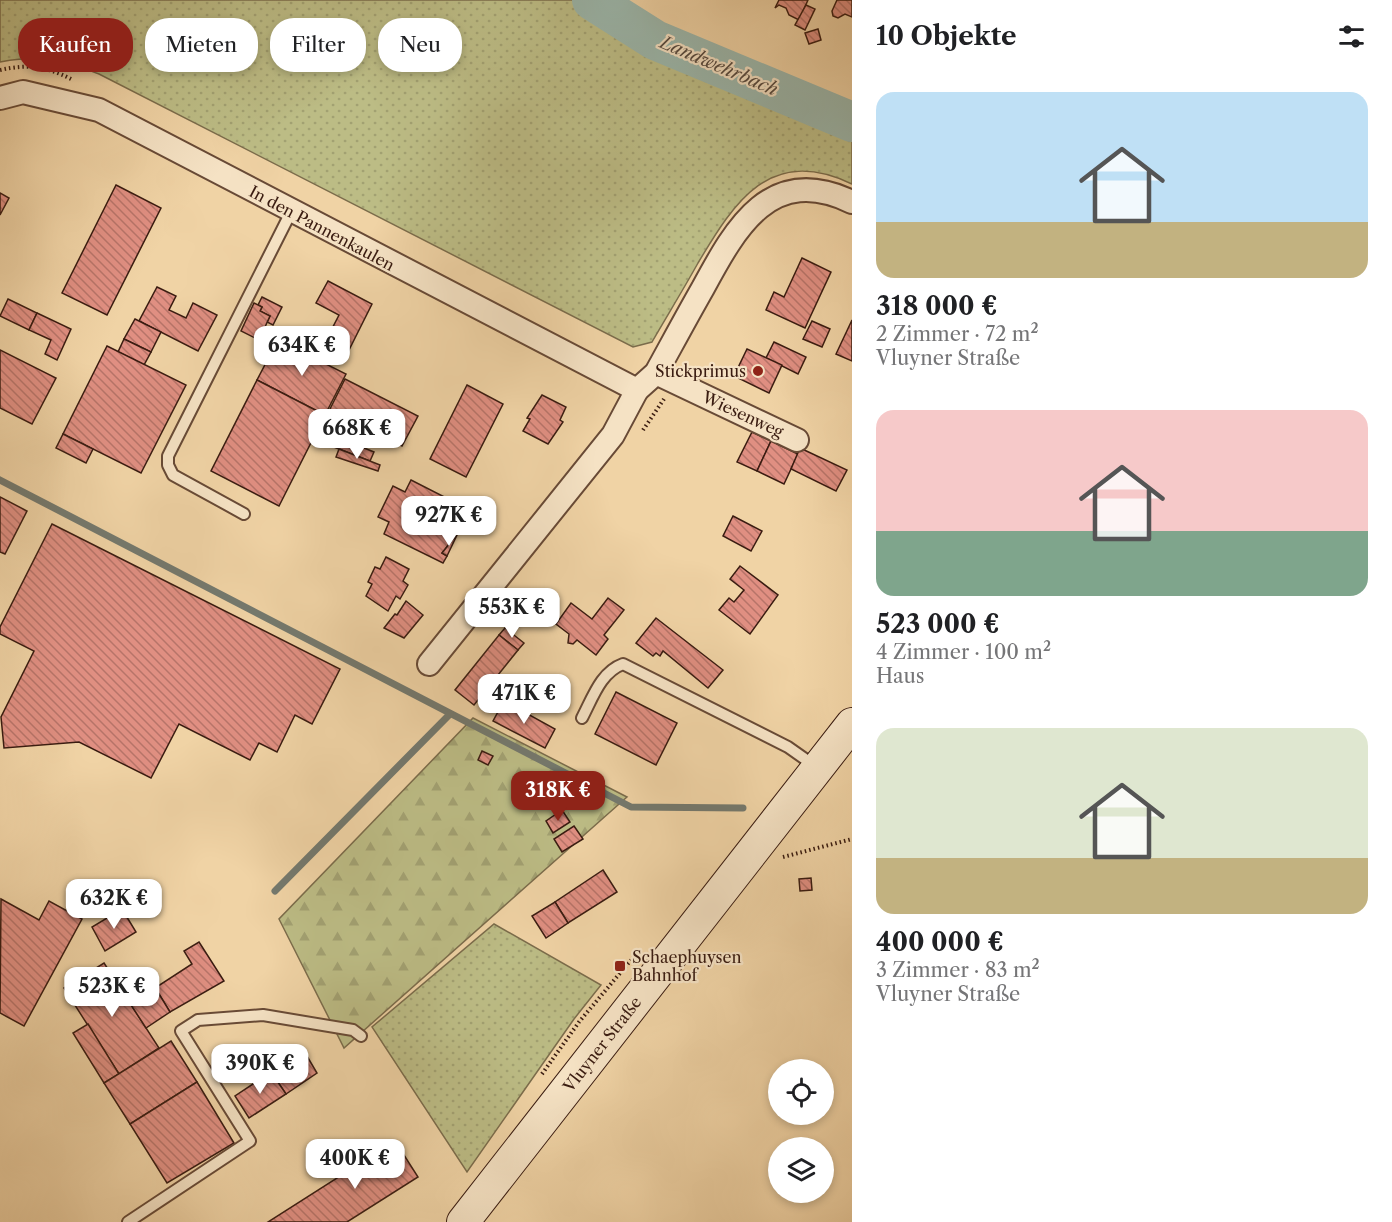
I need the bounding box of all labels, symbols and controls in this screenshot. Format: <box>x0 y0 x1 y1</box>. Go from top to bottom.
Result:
chip: Kaufen <box>18 18 133 72</box>
chip: Mieten <box>145 18 258 72</box>
chip: Filter <box>270 18 366 72</box>
chip: Neu <box>378 18 462 72</box>
text: 10 Objekte <box>876 20 1017 52</box>
icon: filters <box>1335 20 1368 53</box>
water label: Landwehrbach <box>655 31 781 101</box>
icon: home <box>1068 131 1176 239</box>
street label: In den Pannenkaulen <box>246 181 398 275</box>
text: 318 000 € <box>876 290 998 322</box>
text: 2 Zimmer · 72 m² <box>876 322 1039 346</box>
pin: 634K € <box>253 326 351 377</box>
text: 634K € <box>268 333 336 357</box>
text: Vluyner Straße <box>876 346 1020 370</box>
place label: Stickprimus <box>655 361 746 381</box>
marker: Stickprimus <box>751 364 765 378</box>
street label: Wiesenweg <box>698 386 787 442</box>
pin: 668K € <box>308 409 406 460</box>
text: 668K € <box>322 416 392 440</box>
icon: home <box>1068 449 1176 557</box>
pin: 927K € <box>400 496 498 547</box>
text: 927K € <box>415 503 483 527</box>
pin: 553K € <box>463 588 561 639</box>
text: 553K € <box>479 595 545 619</box>
text: 523 000 € <box>876 608 1000 640</box>
text: 4 Zimmer · 100 m² <box>876 640 1051 664</box>
text: Haus <box>876 664 925 688</box>
pin: 471K € <box>475 674 573 725</box>
text: 471K € <box>492 681 556 705</box>
icon: home <box>1068 767 1176 875</box>
pin: 318K € <box>509 771 607 822</box>
text: 318K € <box>525 778 591 802</box>
pin: 632K € <box>65 879 163 930</box>
text: 632K € <box>80 886 148 910</box>
text: 400 000 € <box>876 926 1004 958</box>
place label: Schaephuysen Bahnhof <box>632 947 742 985</box>
text: 3 Zimmer · 83 m² <box>876 958 1040 982</box>
marker: Schaephuysen Bahnhof <box>613 959 627 973</box>
pin: 523K € <box>63 967 161 1018</box>
text: 523K € <box>78 974 146 998</box>
text: Vluyner Straße <box>876 982 1020 1006</box>
street label: Vluyner Straße <box>558 992 645 1096</box>
pin: 390K € <box>211 1044 309 1095</box>
text: 390K € <box>225 1051 295 1075</box>
map controls <box>768 1059 834 1203</box>
button: locate <box>768 1059 834 1125</box>
button: layers <box>768 1137 834 1203</box>
pin: 400K € <box>306 1139 404 1190</box>
text: 400K € <box>320 1146 390 1170</box>

